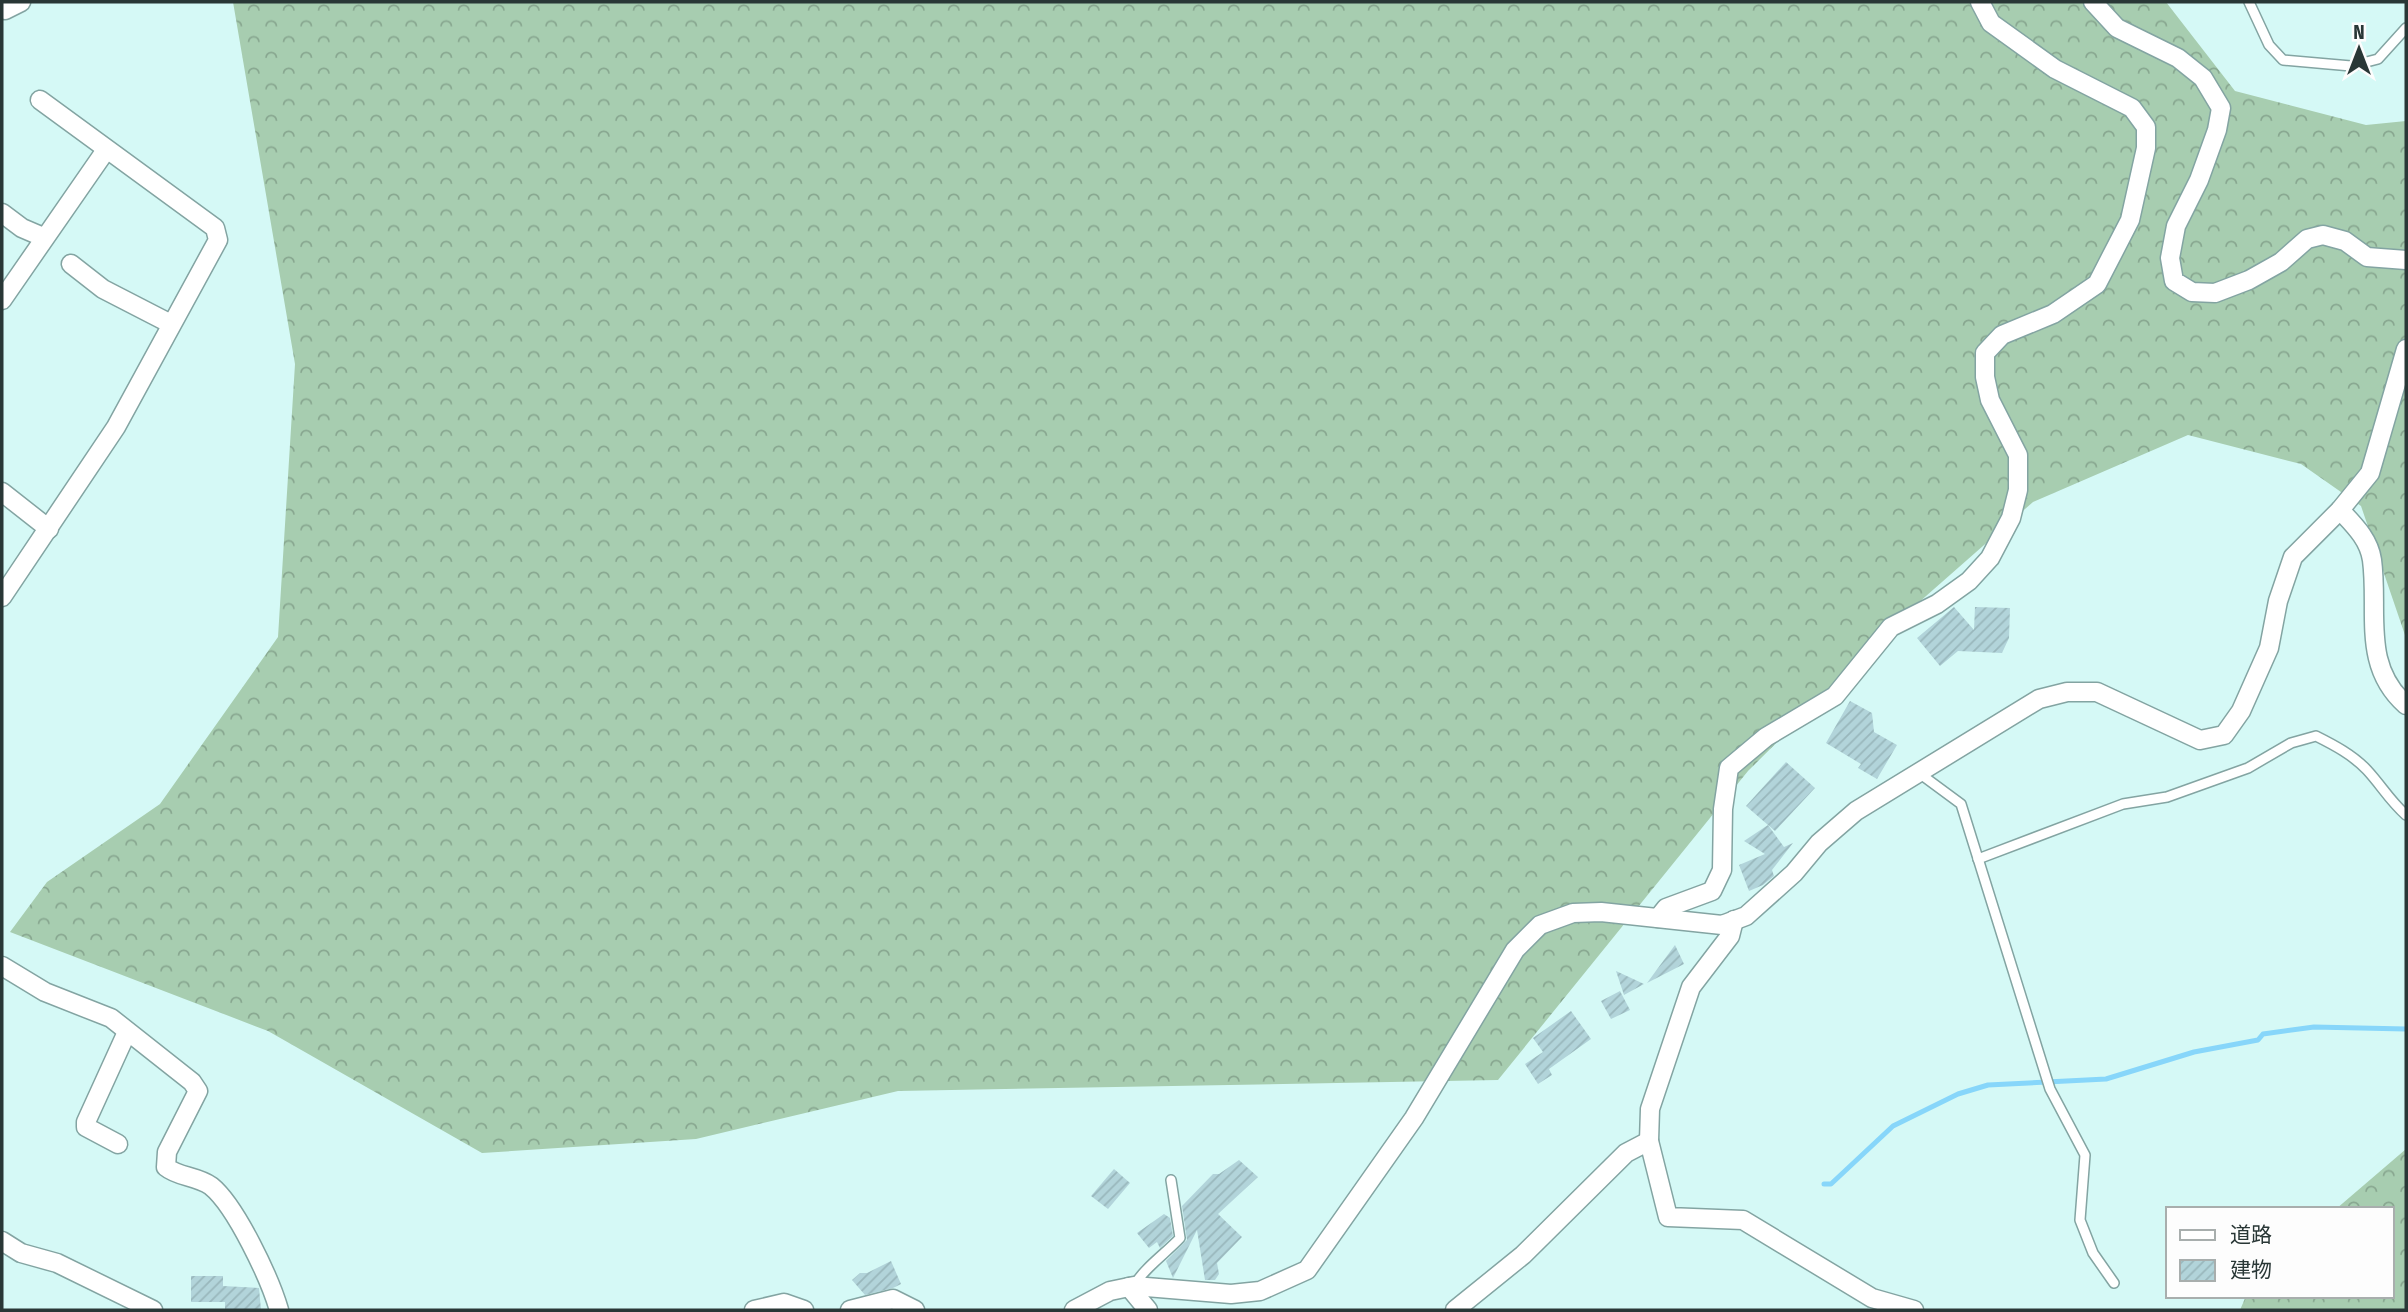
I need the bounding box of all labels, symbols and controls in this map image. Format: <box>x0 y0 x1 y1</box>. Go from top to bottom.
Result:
north arrow <box>2324 14 2394 84</box>
text: N <box>2353 21 2365 44</box>
legend <box>2166 1207 2394 1298</box>
text: 道路 <box>2230 1222 2272 1248</box>
text: 建物 <box>2230 1257 2272 1283</box>

